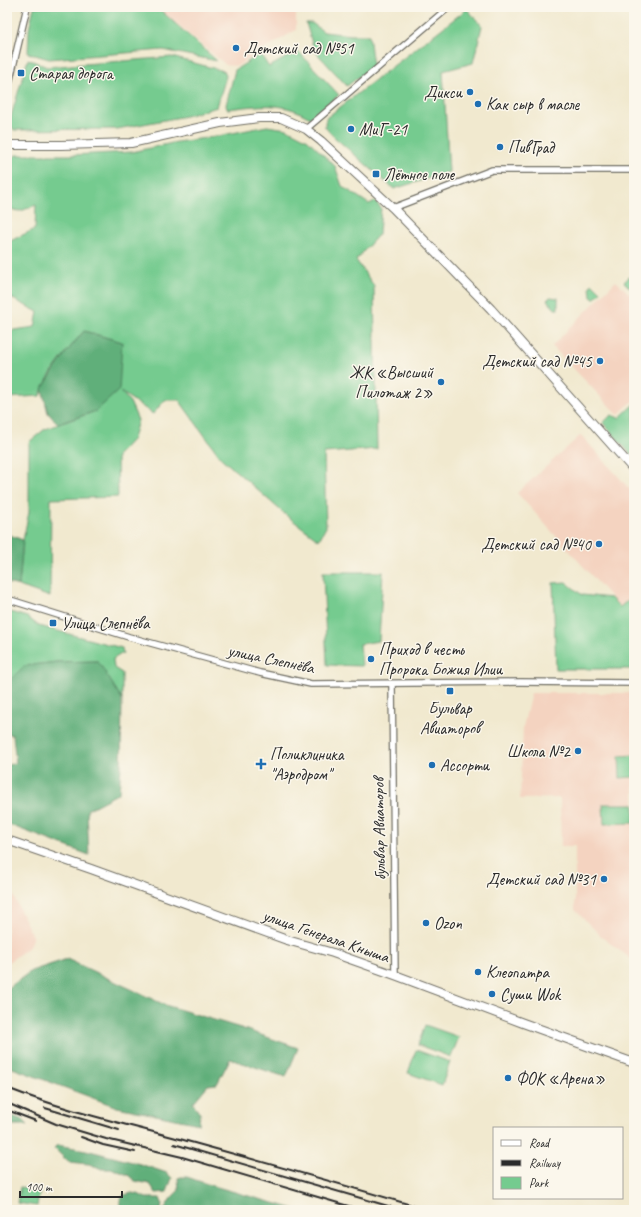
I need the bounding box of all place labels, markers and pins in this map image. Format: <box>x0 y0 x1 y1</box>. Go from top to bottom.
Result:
place label: Детский сад №51 <box>244 38 355 59</box>
marker: Детский сад №51 <box>231 43 241 53</box>
place label: Старая дорога <box>29 63 115 84</box>
marker: Старая дорога <box>16 68 26 78</box>
place label: Дикси <box>424 82 463 103</box>
marker: Дикси <box>465 87 475 97</box>
place label: Как сыр в масле <box>486 94 580 115</box>
marker: Как сыр в масле <box>473 99 483 109</box>
place label: МиГ-21 <box>359 119 408 140</box>
marker: МиГ-21 <box>346 124 356 134</box>
place label: ПивГрад <box>508 137 556 158</box>
marker: ПивГрад <box>495 142 505 152</box>
place label: Лётное поле <box>384 164 456 185</box>
marker: Лётное поле <box>371 169 381 179</box>
place label: Детский сад №45 <box>482 351 593 372</box>
marker: Детский сад №45 <box>595 356 605 366</box>
place label: ЖК «Высший Пилотаж 2» <box>349 362 434 403</box>
marker: ЖК «Высший Пилотаж 2» <box>436 377 446 387</box>
place label: Детский сад №40 <box>481 534 592 555</box>
marker: Детский сад №40 <box>594 539 604 549</box>
place label: Улица Слепнёва <box>61 613 151 634</box>
marker: Улица Слепнёва <box>48 618 58 628</box>
place label: Приход в честь Пророка Божия Илии <box>379 639 504 680</box>
marker: Приход в честь Пророка Божия Илии <box>366 654 376 664</box>
marker: Бульвар Авиаторов <box>445 686 455 696</box>
place label: Бульвар Авиаторов <box>420 698 484 739</box>
place label: Школа №2 <box>507 741 571 762</box>
place label: Поликлиника "Аэродром" <box>270 744 345 785</box>
marker: Школа №2 <box>573 746 583 756</box>
place label: Ассорти <box>440 755 491 776</box>
marker: Поликлиника "Аэродром" <box>255 758 267 770</box>
marker: Ассорти <box>427 760 437 770</box>
place label: Детский сад №31 <box>486 869 597 890</box>
marker: Детский сад №31 <box>599 874 609 884</box>
place label: Ozon <box>434 913 462 934</box>
marker: Ozon <box>421 918 431 928</box>
place label: Клеопатра <box>486 962 550 983</box>
marker: Клеопатра <box>473 967 483 977</box>
place label: Суши Wok <box>500 984 562 1005</box>
marker: Суши Wok <box>487 989 497 999</box>
place label: ФОК «Арена» <box>516 1068 605 1089</box>
marker: ФОК «Арена» <box>503 1073 513 1083</box>

